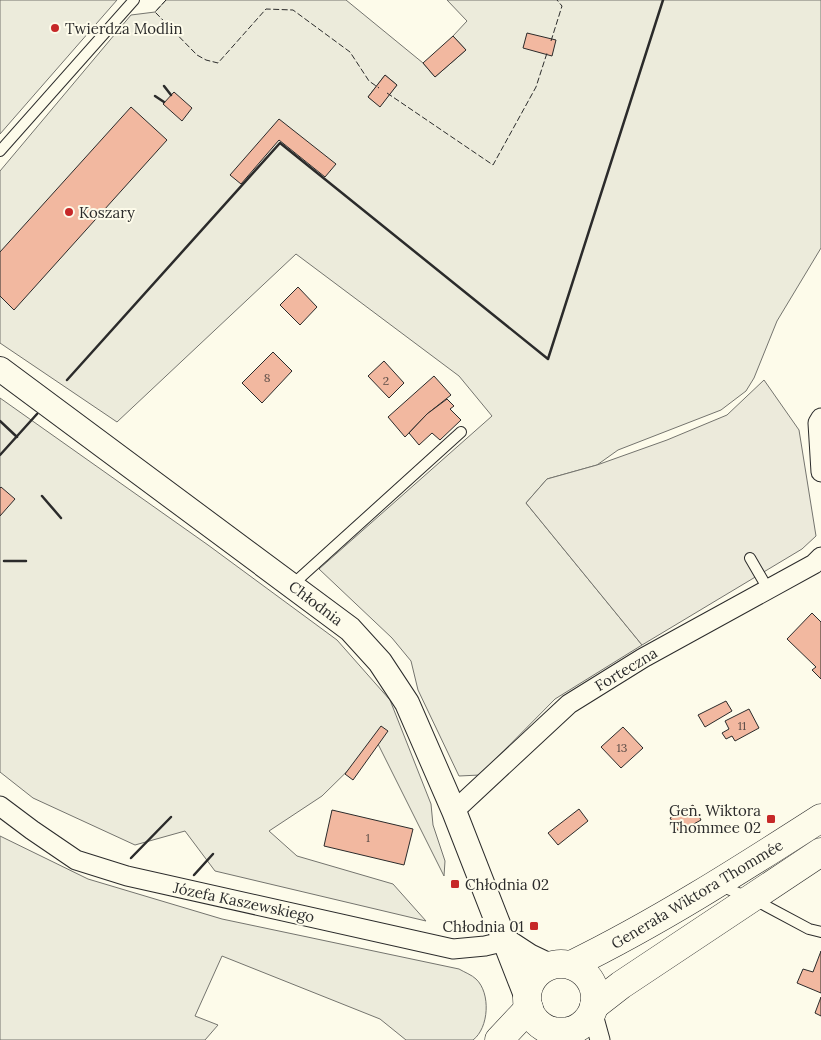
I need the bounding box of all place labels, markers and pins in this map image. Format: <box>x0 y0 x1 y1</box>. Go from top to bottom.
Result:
place label: Twierdza Modlin <box>65 19 182 38</box>
marker: Twierdza Modlin <box>49 22 61 34</box>
place label: Koszary <box>79 203 135 222</box>
marker: Koszary <box>63 206 75 218</box>
place label: Gen. Wiktora Thommee 02 <box>669 801 761 837</box>
marker: Gen. Wiktora Thommee 02 <box>765 813 777 825</box>
place label: Chłodnia 02 <box>465 875 549 894</box>
marker: Chłodnia 02 <box>449 878 461 890</box>
place label: Chłodnia 01 <box>442 917 524 936</box>
marker: Chłodnia 01 <box>528 920 540 932</box>

